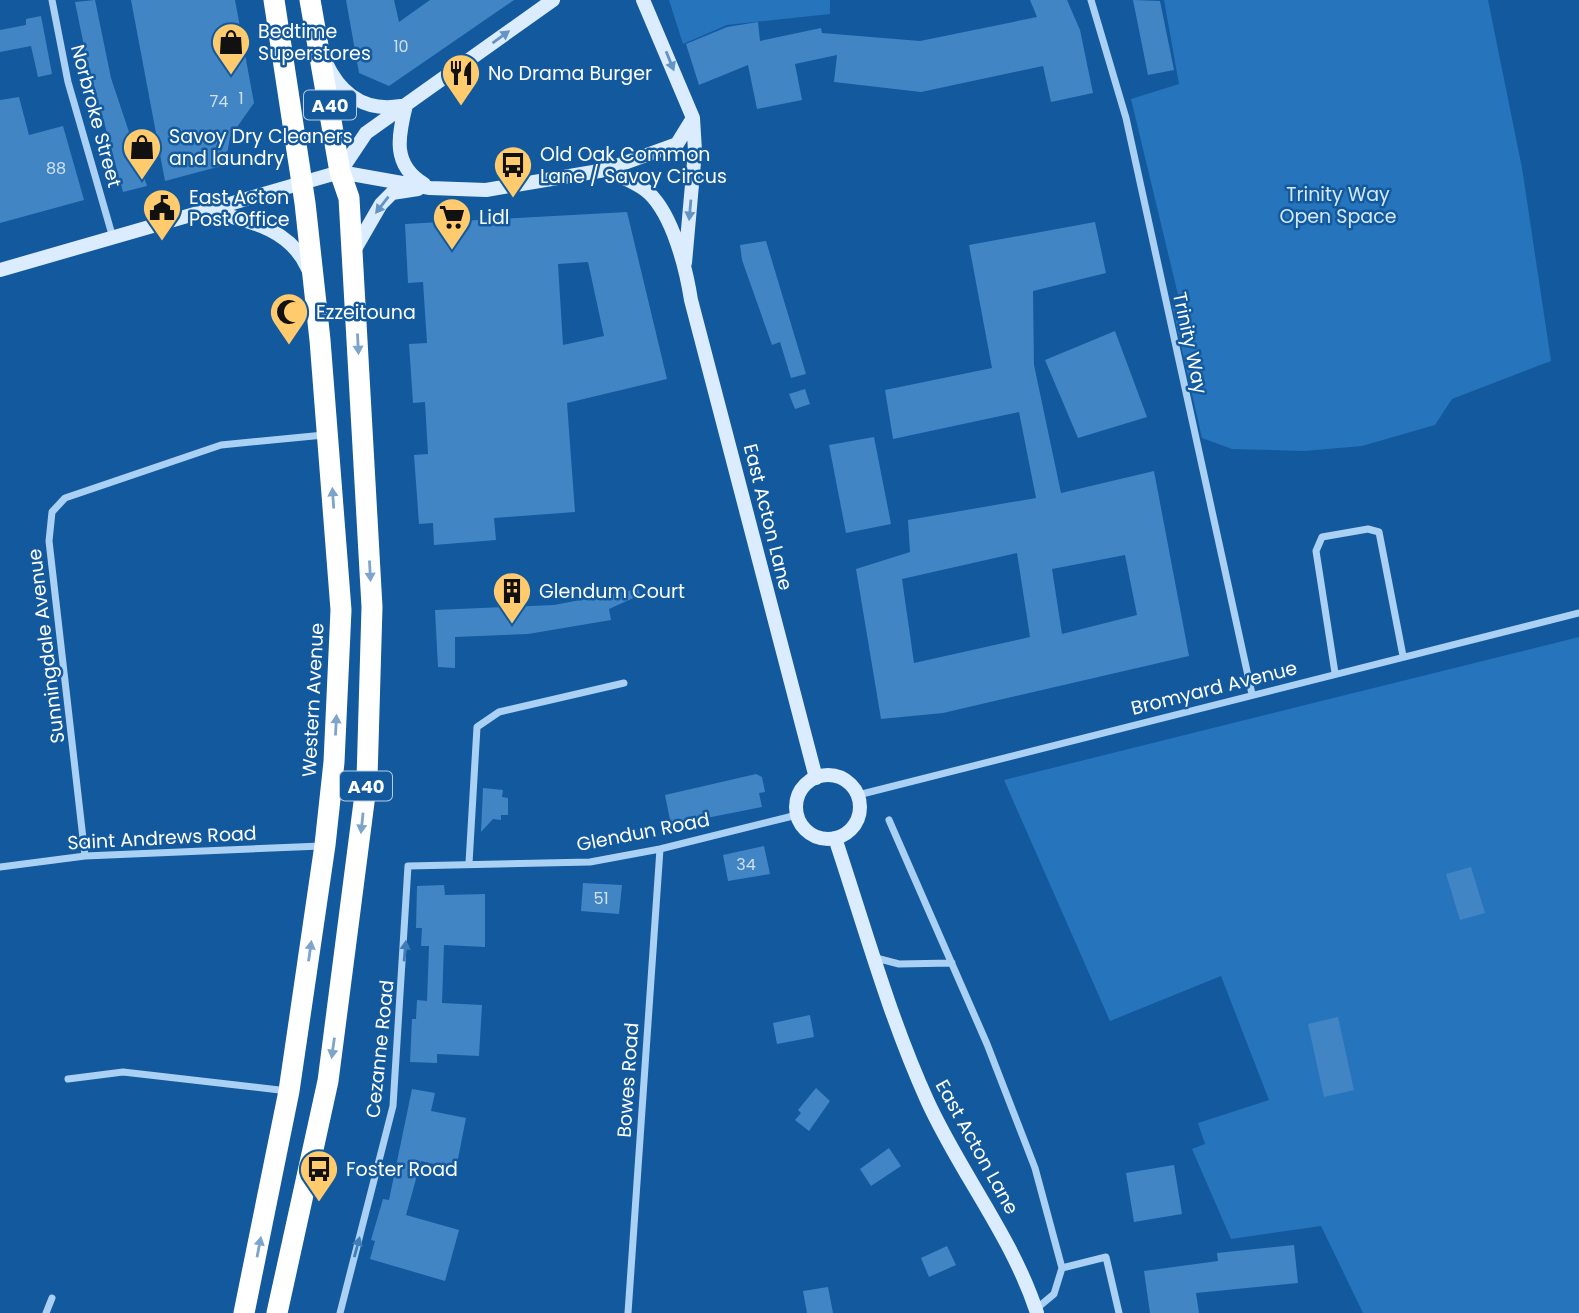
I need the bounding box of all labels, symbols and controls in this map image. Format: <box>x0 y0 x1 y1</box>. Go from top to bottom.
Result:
place label: Bedtime Superstores <box>258 18 371 67</box>
shop icon: Bedtime Superstores <box>210 21 252 76</box>
one-way arrow <box>492 30 510 44</box>
house number: 10 <box>393 35 409 58</box>
street label: Norbroke Street <box>64 42 128 191</box>
one-way arrow <box>664 51 675 72</box>
restaurant icon: No Drama Burger <box>440 52 482 107</box>
place label: No Drama Burger <box>488 60 652 87</box>
house number: 1 <box>238 87 244 110</box>
house number: 74 <box>210 90 228 113</box>
road number: A40 <box>304 90 356 120</box>
place label: Savoy Dry Cleaners and laundry <box>169 123 353 172</box>
shop icon: Savoy Dry Cleaners and laundry <box>121 126 163 181</box>
place label: Old Oak Common Lane / Savoy Circus <box>540 141 727 190</box>
bus stop icon: Old Oak Common Lane / Savoy Circus <box>492 144 534 199</box>
house number: 88 <box>46 157 66 180</box>
park label: Trinity Way Open Space <box>1280 181 1396 230</box>
place label: East Acton Post Office <box>189 184 290 233</box>
public building icon: East Acton Post Office <box>141 187 183 242</box>
one-way arrow <box>374 195 389 213</box>
supermarket icon: Lidl <box>431 196 473 251</box>
one-way arrow <box>684 200 695 222</box>
place label: Lidl <box>479 204 509 231</box>
street label: Trinity Way <box>1166 289 1214 397</box>
mosque icon: Ezzeitouna <box>268 291 310 346</box>
place label: Ezzeitouna <box>316 299 416 326</box>
one-way arrow <box>352 333 363 355</box>
street label: East Acton Lane <box>737 441 799 593</box>
one-way arrow <box>327 487 338 509</box>
street label: Sunningdale Avenue <box>21 547 71 745</box>
one-way arrow <box>364 560 375 582</box>
building icon: Glendum Court <box>491 570 533 625</box>
place label: Glendum Court <box>539 578 685 605</box>
street label: Western Avenue <box>295 622 331 778</box>
street label: Bromyard Avenue <box>1128 654 1300 722</box>
one-way arrow <box>330 714 341 736</box>
road number: A40 <box>340 772 392 800</box>
street label: Glendun Road <box>574 806 712 858</box>
one-way arrow <box>356 812 367 834</box>
street label: Saint Andrews Road <box>67 820 257 856</box>
house number: 34 <box>736 853 756 876</box>
house number: 51 <box>593 887 609 910</box>
one-way arrow <box>304 940 315 962</box>
one-way arrow <box>400 940 411 962</box>
street label: Cezanne Road <box>359 979 401 1119</box>
street label: Bowes Road <box>611 1021 645 1139</box>
one-way arrow <box>327 1037 338 1059</box>
street label: East Acton Lane <box>929 1075 1025 1219</box>
bus stop icon: Foster Road <box>298 1148 340 1203</box>
place label: Foster Road <box>346 1156 458 1183</box>
one-way arrow <box>254 1236 265 1258</box>
one-way arrow <box>352 1236 363 1258</box>

